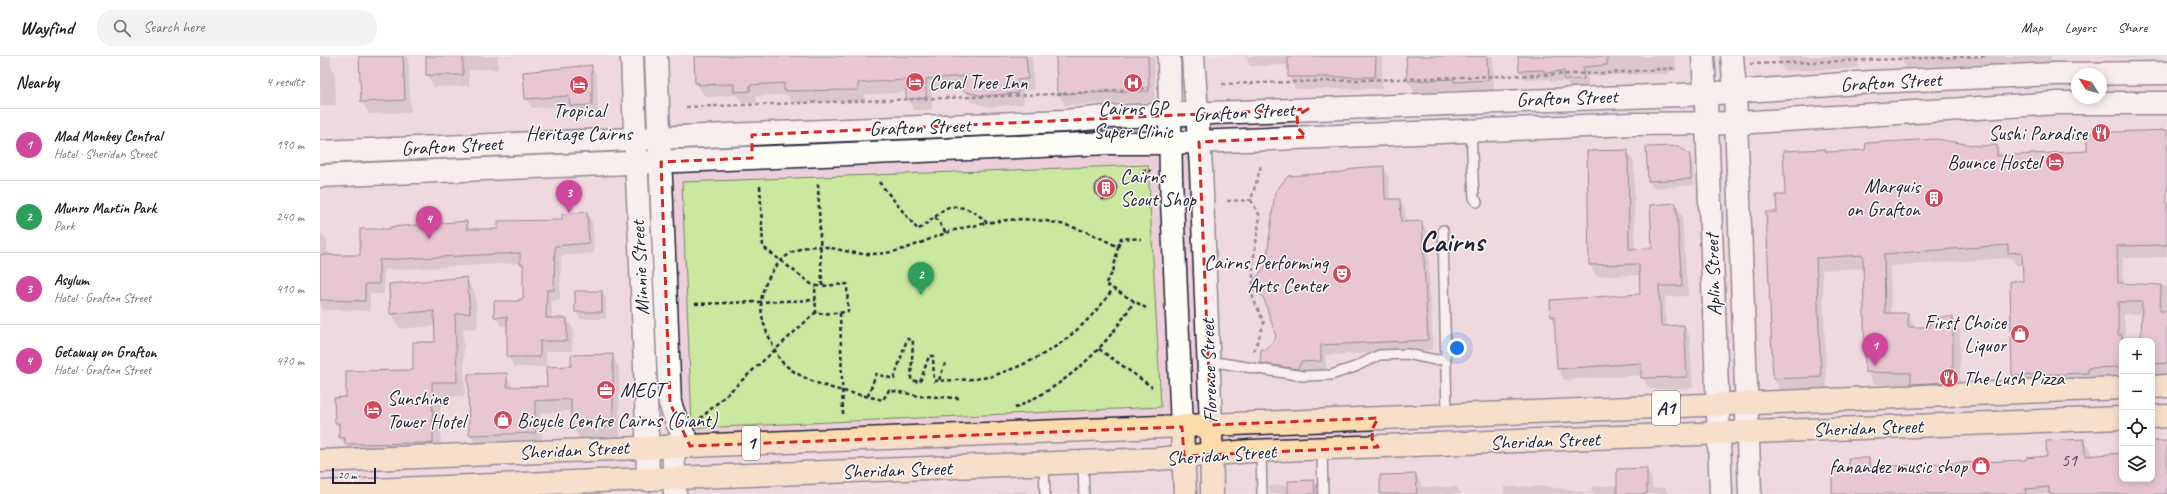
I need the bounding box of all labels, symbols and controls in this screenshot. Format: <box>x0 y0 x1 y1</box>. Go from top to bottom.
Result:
search box <box>97 10 377 46</box>
text: Wayfind <box>20 16 73 40</box>
icon: search <box>111 17 133 39</box>
text: Search here <box>143 18 204 37</box>
text: Map <box>2021 19 2043 36</box>
text: Layers <box>2065 19 2096 36</box>
text: Share <box>2118 19 2147 36</box>
street label: Grafton Street <box>1840 67 1945 97</box>
north arrow <box>2071 68 2107 104</box>
place label: Coral Tree Inn <box>929 70 1029 95</box>
hotel icon: Coral Tree Inn <box>904 71 926 93</box>
text: Nearby <box>16 72 59 93</box>
hospital icon: Cairns GP Super Clinic <box>1122 72 1144 94</box>
text: 4 results <box>266 74 304 90</box>
hotel icon: Tropical Heritage Cairns <box>568 74 590 96</box>
street label: Grafton Street <box>1516 84 1620 112</box>
place label: Cairns GP Super Clinic <box>1093 96 1174 144</box>
street label: Grafton Street <box>1193 97 1298 127</box>
place label: Tropical Heritage Cairns <box>526 98 634 146</box>
street label: Grafton Street <box>869 113 973 141</box>
place label: Sushi Paradise <box>1988 121 2088 146</box>
restaurant icon: Sushi Paradise <box>2090 122 2112 144</box>
text: Mad Monkey Central <box>54 127 162 146</box>
street label: Grafton Street <box>401 131 506 161</box>
text: 1 <box>26 137 32 153</box>
text: 190 m <box>276 137 304 153</box>
text: Hotel · Sheridan Street <box>54 146 157 162</box>
place label: Bounce Hostel <box>1947 150 2045 175</box>
hotel icon: Bounce Hostel <box>2044 151 2066 173</box>
place label: Cairns Scout Shop <box>1120 164 1197 212</box>
place label: Marquis on Grafton <box>1846 174 1922 222</box>
building icon: Cairns Scout Shop <box>1095 177 1117 199</box>
pin: 3 <box>556 180 582 213</box>
building icon: Marquis on Grafton <box>1923 187 1945 209</box>
text: Munro Martin Park <box>54 199 156 218</box>
pin: 4 <box>416 206 442 239</box>
text: 2 <box>26 209 32 225</box>
text: 240 m <box>276 209 304 225</box>
text: Park <box>54 218 75 234</box>
street label: Minnie Street <box>625 218 655 316</box>
district label: Cairns <box>1420 224 1487 259</box>
street label: Aplin Street <box>1699 230 1727 316</box>
place label: Cairns Performing Arts Center <box>1204 250 1330 298</box>
pin: 2 <box>908 262 934 295</box>
theatre icon: Cairns Performing Arts Center <box>1331 263 1353 285</box>
text: Asylum <box>54 271 89 290</box>
text: 3 <box>26 281 32 297</box>
text: 410 m <box>276 281 304 297</box>
text: Hotel · Grafton Street <box>54 290 151 306</box>
place label: First Choice Liquor <box>1924 310 2008 358</box>
street label: Florence Street <box>1195 316 1223 424</box>
shop icon: First Choice Liquor <box>2009 323 2031 345</box>
pin: 1 <box>1862 333 1888 366</box>
your location <box>1447 338 1467 358</box>
map controls <box>2119 338 2155 482</box>
button: + <box>2119 338 2155 374</box>
text: Getaway on Grafton <box>54 343 156 362</box>
text: 4 <box>26 353 32 369</box>
text: 470 m <box>276 353 304 369</box>
text: Hotel · Grafton Street <box>54 362 151 378</box>
place label: The Lush Pizza <box>1963 366 2066 391</box>
restaurant icon: The Lush Pizza <box>1938 367 1960 389</box>
button: − <box>2119 374 2155 410</box>
place label: MEGT <box>620 378 669 403</box>
office icon: MEGT <box>595 379 617 401</box>
place label: Sunshine Tower Hotel <box>387 386 469 434</box>
road number: A1 <box>1652 391 1680 425</box>
hotel icon: Sunshine Tower Hotel <box>362 399 384 421</box>
place label: Bicycle Centre Cairns (Giant) <box>517 408 719 433</box>
shop icon: Bicycle Centre Cairns (Giant) <box>492 409 514 431</box>
button: locate <box>2119 410 2155 446</box>
street label: Sheridan Street <box>1813 414 1926 442</box>
road number: 1 <box>742 426 760 460</box>
street label: Sheridan Street <box>1490 427 1603 455</box>
street label: Sheridan Street <box>518 435 632 465</box>
street label: Sheridan Street <box>1165 439 1279 471</box>
button: layers <box>2119 446 2155 482</box>
house number: 51 <box>2061 449 2078 471</box>
place label: fanandez music shop <box>1829 454 1968 479</box>
shop icon: fanandez music shop <box>1970 455 1992 477</box>
street label: Sheridan Street <box>842 456 955 484</box>
scale bar <box>332 466 376 485</box>
text: 20 m <box>338 468 357 482</box>

